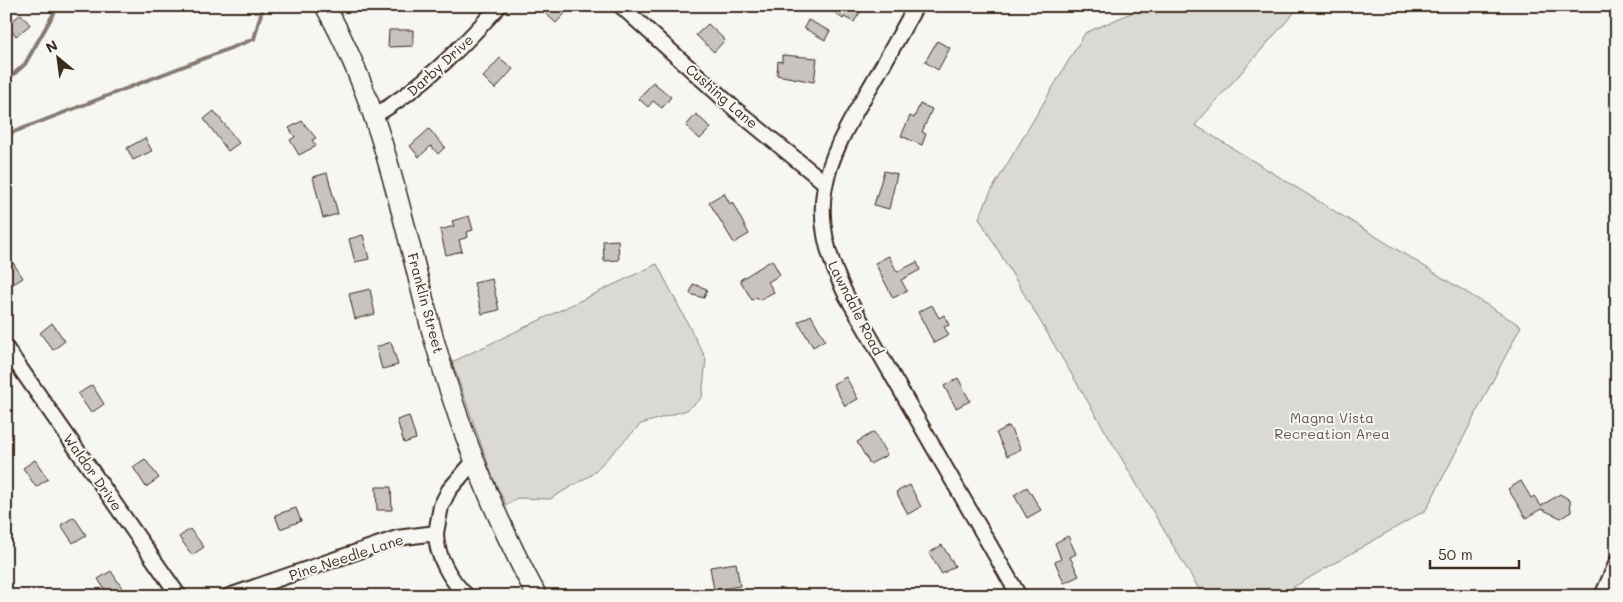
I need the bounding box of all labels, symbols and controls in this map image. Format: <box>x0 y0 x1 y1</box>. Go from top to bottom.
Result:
street label: Darby Drive <box>403 30 477 100</box>
north arrow <box>32 32 82 82</box>
text: N <box>42 35 61 57</box>
street label: Cushing Lane <box>682 59 762 133</box>
street label: Franklin Street <box>403 251 449 355</box>
street label: Lawndale Road <box>824 257 888 359</box>
park label: Magna Vista Recreation Area <box>1274 408 1390 443</box>
street label: Waldor Drive <box>59 430 127 514</box>
street label: Pine Needle Lane <box>286 530 406 584</box>
scale bar <box>1430 537 1519 569</box>
text: 50 m <box>1438 544 1473 564</box>

